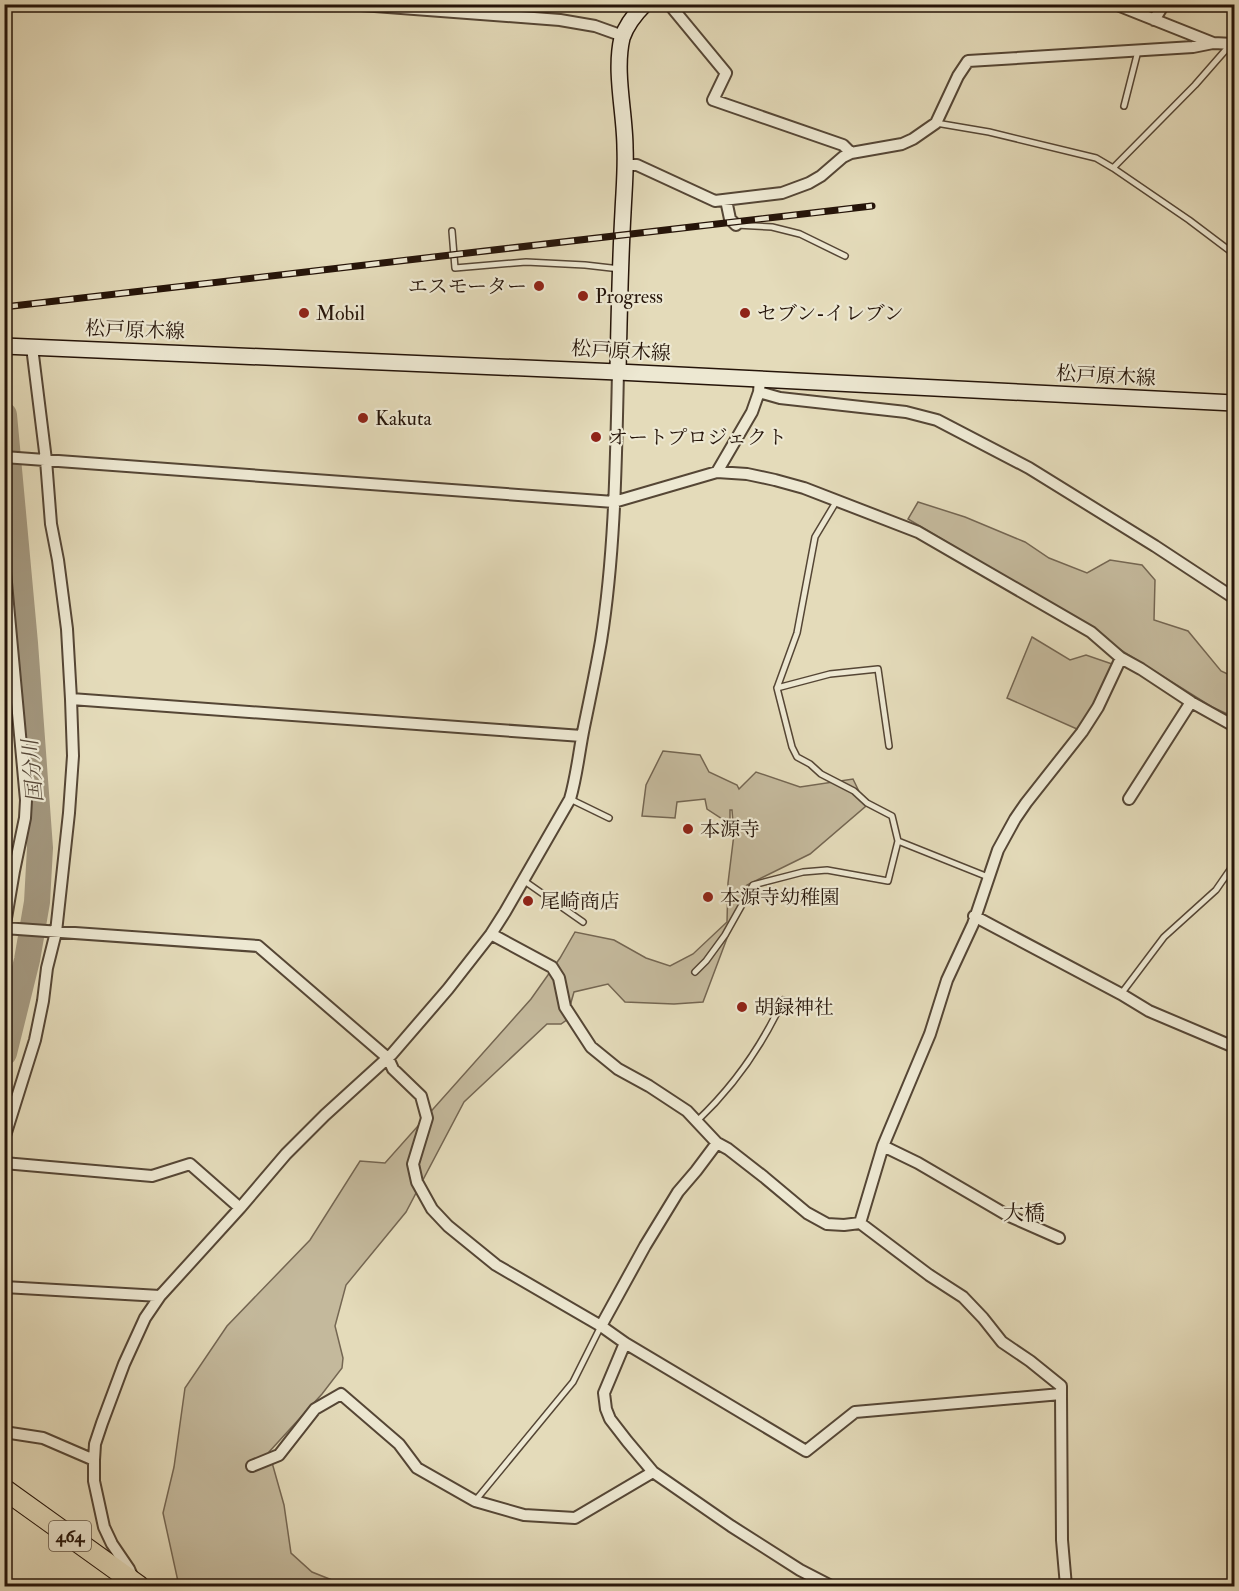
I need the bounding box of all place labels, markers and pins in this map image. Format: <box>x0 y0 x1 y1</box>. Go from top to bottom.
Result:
place label: エスモーター <box>408 274 527 299</box>
marker: エスモーター <box>532 279 546 293</box>
place label: Progress <box>595 284 663 309</box>
marker: Progress <box>576 289 590 303</box>
place label: Mobil <box>316 301 365 326</box>
place label: セブン-イレブン <box>757 301 904 326</box>
marker: Mobil <box>297 306 311 320</box>
marker: セブン-イレブン <box>738 306 752 320</box>
place label: Kakuta <box>375 406 432 431</box>
marker: Kakuta <box>356 411 370 425</box>
place label: オートプロジェクト <box>608 425 787 450</box>
marker: オートプロジェクト <box>589 430 603 444</box>
place label: 本源寺 <box>700 817 760 842</box>
marker: 本源寺 <box>681 822 695 836</box>
place label: 本源寺幼稚園 <box>720 885 840 910</box>
place label: 尾崎商店 <box>540 889 620 914</box>
marker: 本源寺幼稚園 <box>701 890 715 904</box>
marker: 尾崎商店 <box>521 894 535 908</box>
place label: 胡録神社 <box>754 995 834 1020</box>
marker: 胡録神社 <box>735 1000 749 1014</box>

